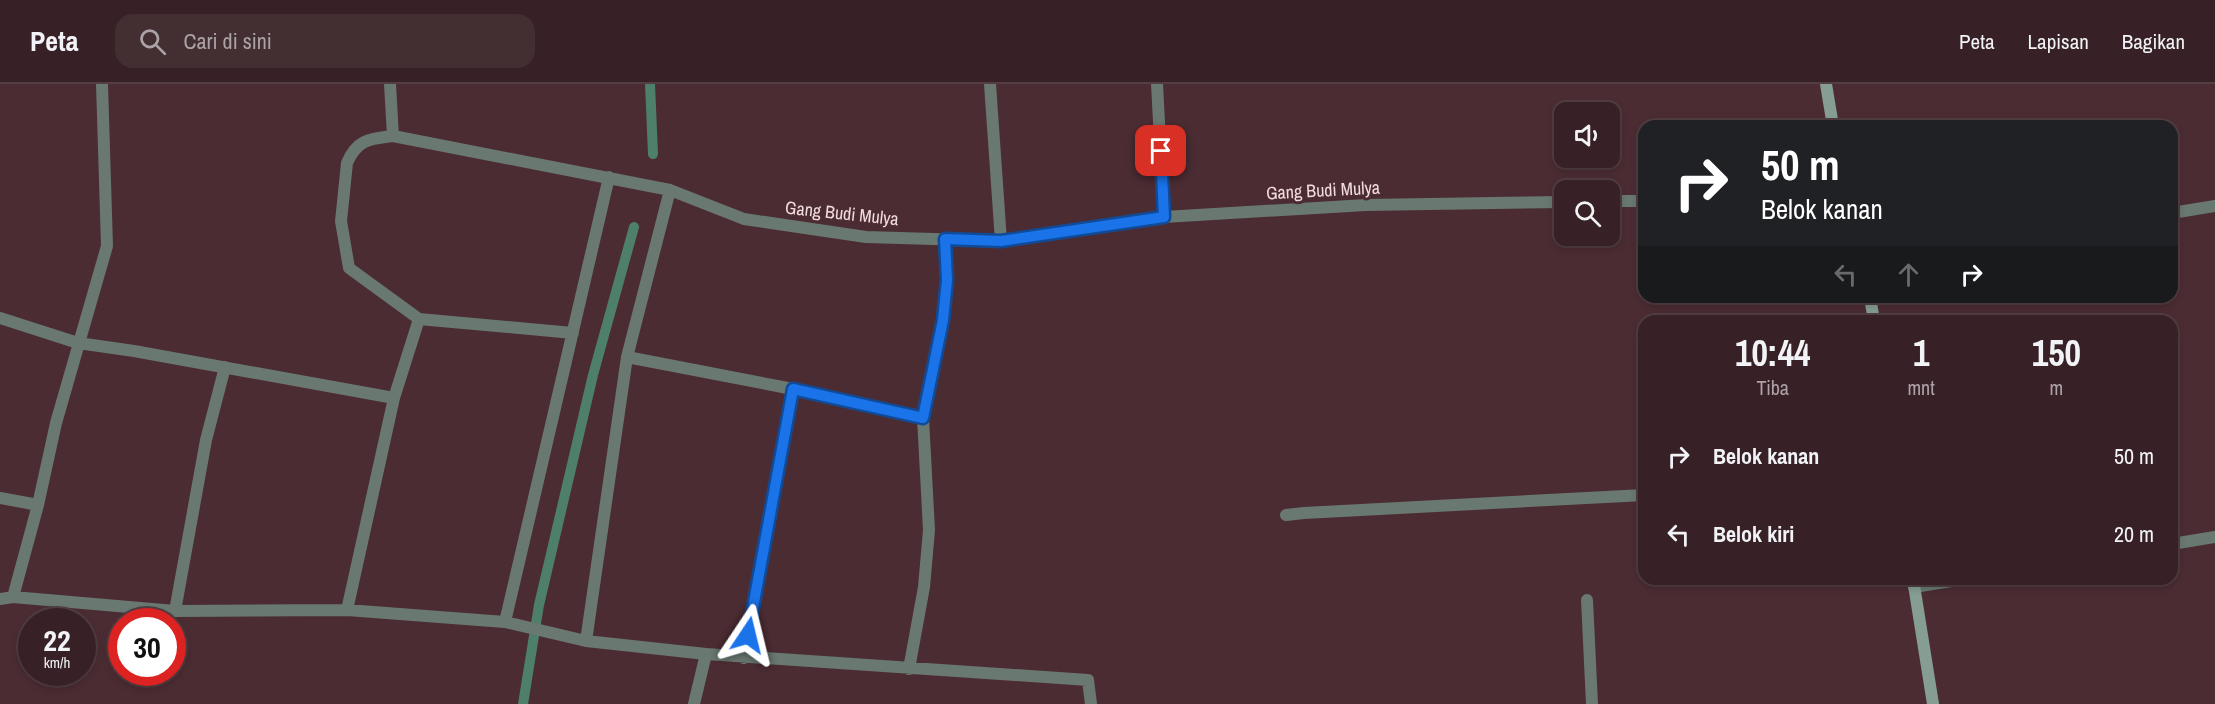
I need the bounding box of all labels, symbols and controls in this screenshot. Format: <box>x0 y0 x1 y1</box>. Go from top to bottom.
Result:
search box <box>115 14 535 68</box>
text: Peta <box>30 22 79 60</box>
icon: search <box>136 25 169 58</box>
text: Cari di sini <box>184 26 272 56</box>
text: Peta <box>1959 27 1995 56</box>
text: Lapisan <box>2028 27 2089 56</box>
text: Bagikan <box>2122 27 2185 56</box>
map controls <box>1554 102 1620 246</box>
button: sound <box>1554 102 1620 168</box>
pin <box>1135 125 1186 176</box>
icon: arrive <box>1144 134 1177 167</box>
text: 50 m <box>1761 137 1840 193</box>
icon: right <box>1662 144 1740 222</box>
street label: Gang Budi Mulya <box>1265 175 1381 205</box>
button: search <box>1554 180 1620 246</box>
text: Belok kanan <box>1761 191 1883 227</box>
street label: Gang Budi Mulya <box>784 195 900 231</box>
icon: left <box>1829 258 1862 291</box>
icon: ahead <box>1892 258 1925 291</box>
icon: right <box>1955 258 1988 291</box>
text: 10:44 <box>1735 329 1810 377</box>
text: 1 <box>1913 329 1929 377</box>
text: 150 <box>2032 329 2081 377</box>
text: Tiba <box>1756 374 1789 401</box>
text: mnt <box>1907 374 1935 401</box>
text: m <box>2050 374 2063 401</box>
icon: right <box>1662 440 1695 473</box>
text: Belok kanan <box>1713 441 1819 471</box>
text: 50 m <box>2114 441 2154 471</box>
icon: left <box>1662 518 1695 551</box>
text: Belok kiri <box>1713 519 1794 549</box>
text: 20 m <box>2114 519 2154 549</box>
position arrow <box>716 603 780 667</box>
speed limit sign: 30 <box>108 608 186 686</box>
text: 22 <box>43 620 71 660</box>
text: km/h <box>44 652 70 673</box>

